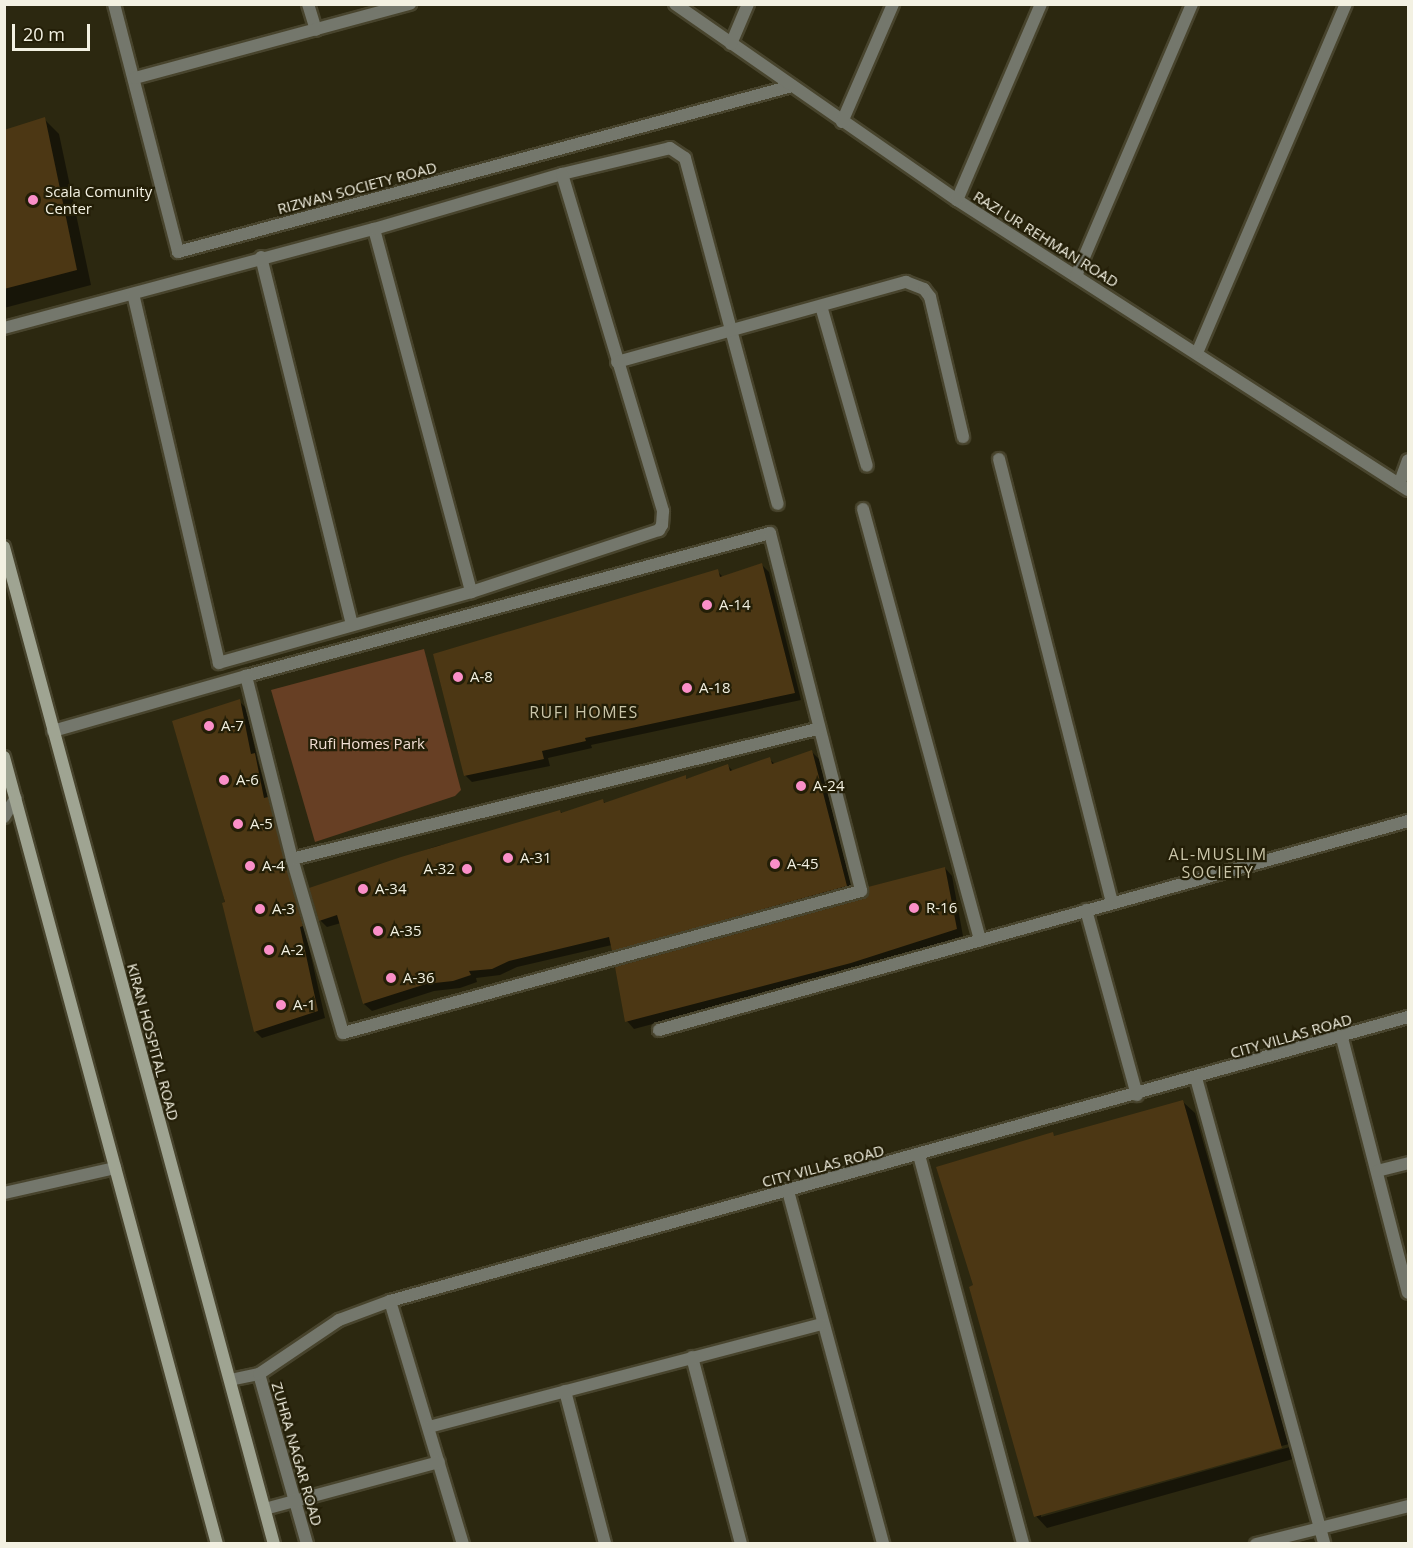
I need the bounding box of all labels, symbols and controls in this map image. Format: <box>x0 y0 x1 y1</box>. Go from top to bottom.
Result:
scale bar <box>15 12 93 50</box>
text: 20 m <box>23 22 65 46</box>
street label: RIZWAN SOCIETY ROAD <box>275 158 439 218</box>
place label: Scala Comunity Center <box>45 182 152 217</box>
street label: RAZI UR REHMAN ROAD <box>970 187 1122 291</box>
marker: Scala Comunity Center <box>26 193 40 207</box>
place label: A-14 <box>719 596 750 614</box>
marker: A-14 <box>700 598 714 612</box>
place label: A-8 <box>470 668 493 686</box>
marker: A-8 <box>451 670 465 684</box>
place label: A-18 <box>699 679 730 697</box>
marker: A-18 <box>680 681 694 695</box>
district label: RUFI HOMES <box>529 702 639 722</box>
place label: A-7 <box>221 717 244 735</box>
marker: A-7 <box>202 719 216 733</box>
park label: Rufi Homes Park <box>309 735 425 753</box>
place label: A-6 <box>236 771 259 789</box>
marker: A-6 <box>217 773 231 787</box>
place label: A-24 <box>813 777 844 795</box>
marker: A-24 <box>794 779 808 793</box>
place label: A-5 <box>250 815 273 833</box>
marker: A-5 <box>231 817 245 831</box>
district label: AL-MUSLIM SOCIETY <box>1168 844 1268 882</box>
place label: A-31 <box>520 849 551 867</box>
marker: A-31 <box>501 851 515 865</box>
place label: A-45 <box>787 855 818 873</box>
place label: A-4 <box>262 857 285 875</box>
marker: A-45 <box>768 857 782 871</box>
marker: A-4 <box>243 859 257 873</box>
place label: A-32 <box>424 860 455 878</box>
marker: A-32 <box>460 862 474 876</box>
place label: A-34 <box>375 880 406 898</box>
marker: A-34 <box>356 882 370 896</box>
place label: R-16 <box>926 899 957 917</box>
place label: A-3 <box>272 900 295 918</box>
marker: R-16 <box>907 901 921 915</box>
marker: A-3 <box>253 902 267 916</box>
place label: A-35 <box>390 922 421 940</box>
marker: A-35 <box>371 924 385 938</box>
place label: A-2 <box>281 941 304 959</box>
marker: A-2 <box>262 943 276 957</box>
street label: KIRAN HOSPITAL ROAD <box>123 961 183 1123</box>
place label: A-36 <box>403 969 434 987</box>
marker: A-36 <box>384 971 398 985</box>
place label: A-1 <box>293 996 316 1014</box>
marker: A-1 <box>274 998 288 1012</box>
street label: CITY VILLAS ROAD <box>1228 1010 1354 1062</box>
street label: CITY VILLAS ROAD <box>760 1141 886 1191</box>
street label: ZUHRA NAGAR ROAD <box>268 1380 326 1528</box>

